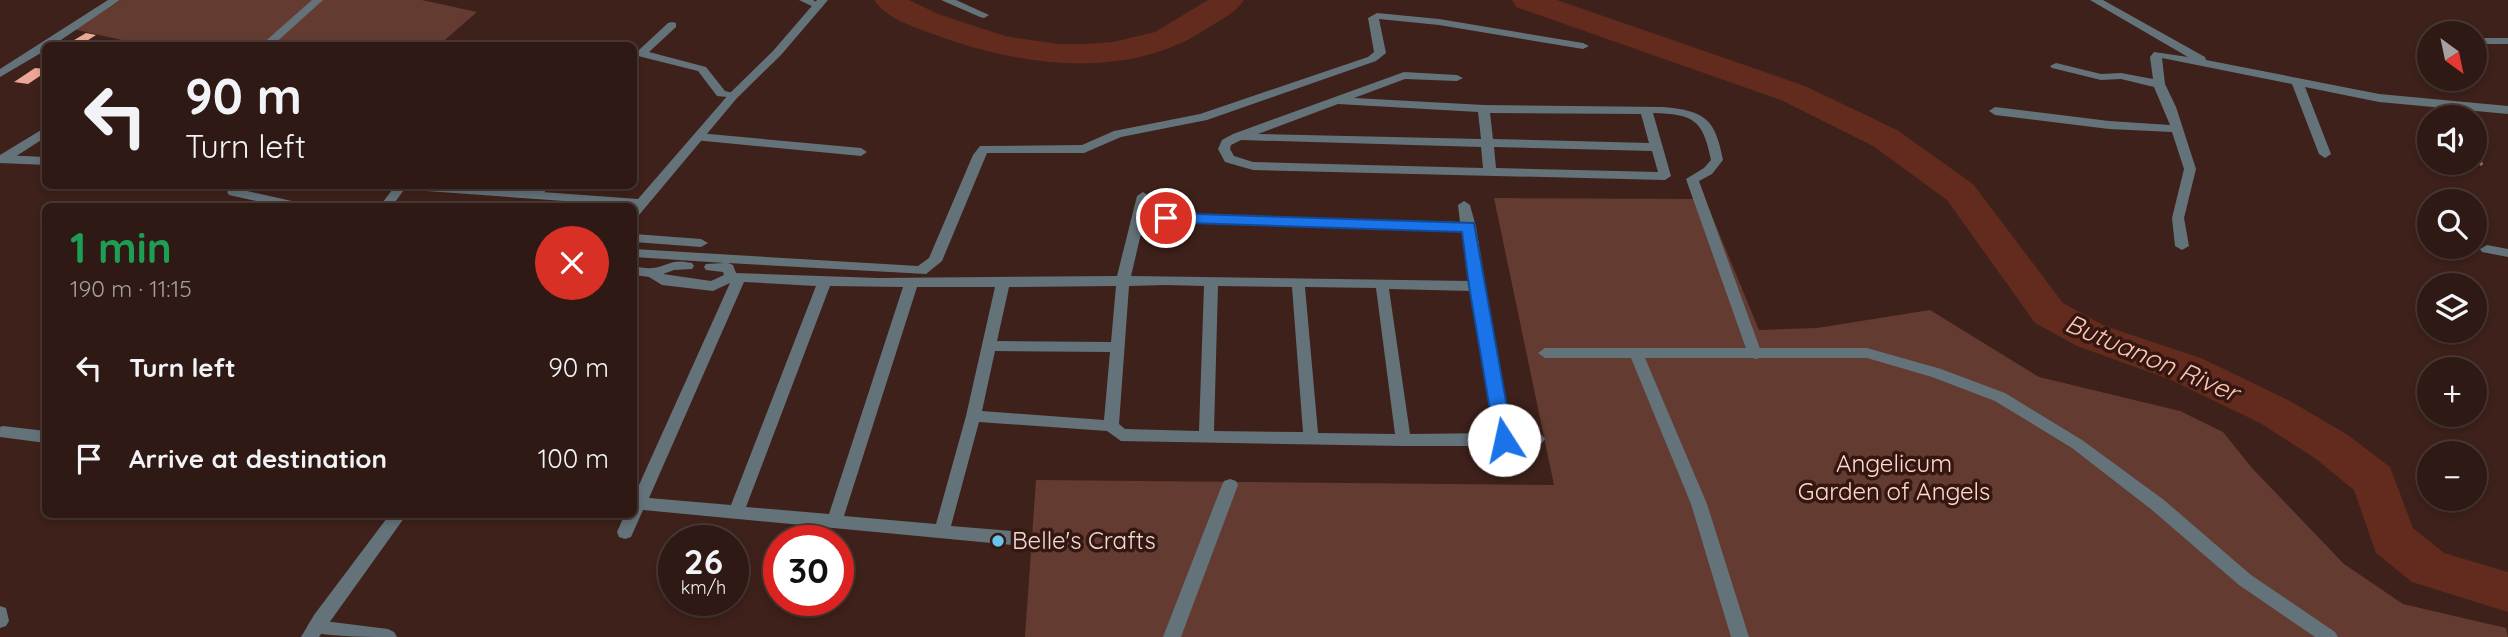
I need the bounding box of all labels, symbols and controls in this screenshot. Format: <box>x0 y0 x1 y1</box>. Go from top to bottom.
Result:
north arrow <box>2417 21 2487 91</box>
map controls <box>2417 21 2487 511</box>
text: 90 m <box>185 65 302 126</box>
icon: left <box>70 70 161 161</box>
button: sound <box>2417 105 2487 175</box>
text: Turn left <box>185 126 306 166</box>
pin <box>1136 188 1196 248</box>
button: search <box>2417 189 2487 259</box>
icon: arrive <box>1147 199 1185 237</box>
text: 1 min <box>70 221 172 274</box>
button: close <box>535 226 609 300</box>
button: layers <box>2417 273 2487 343</box>
text: 190 m · 11:15 <box>70 274 192 303</box>
water label: Butuanon River <box>2060 306 2247 410</box>
icon: left <box>70 349 108 387</box>
text: Turn left <box>129 351 236 384</box>
text: 90 m <box>548 351 609 384</box>
button: + <box>2417 357 2487 427</box>
position arrow <box>1467 403 1541 477</box>
icon: arrive <box>70 440 108 478</box>
button: − <box>2417 441 2487 511</box>
text: Arrive at destination <box>129 442 387 475</box>
text: 100 m <box>538 442 609 475</box>
park label: Angelicum Garden of Angels <box>1798 448 1990 506</box>
speed limit sign: 30 <box>763 525 854 616</box>
place label: Belle's Crafts <box>1012 525 1156 555</box>
marker: Belle's Crafts <box>990 533 1006 549</box>
text: 26 <box>684 539 723 583</box>
text: km/h <box>681 576 726 599</box>

